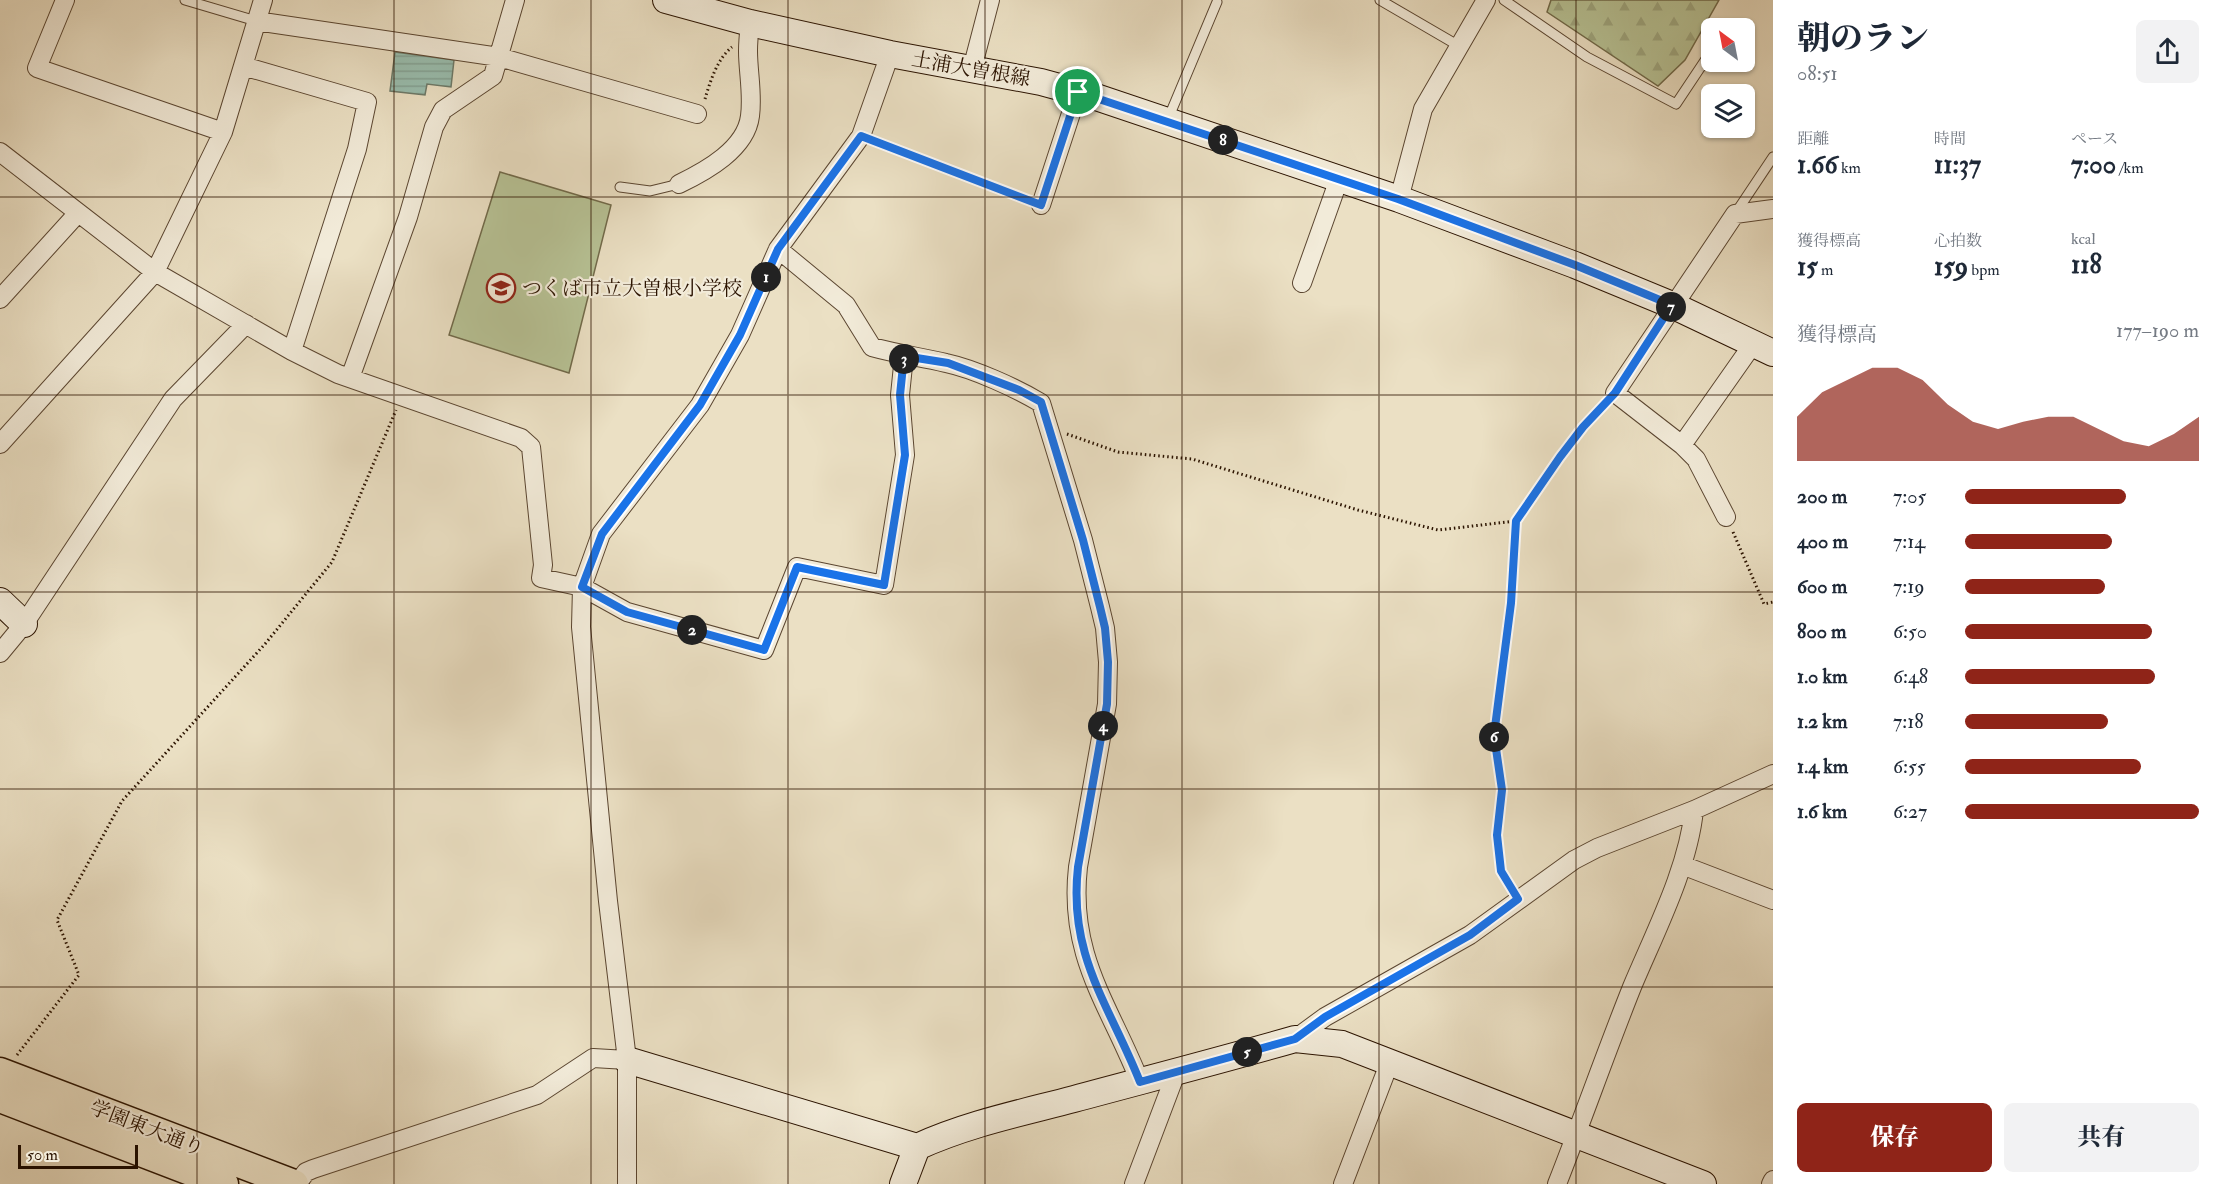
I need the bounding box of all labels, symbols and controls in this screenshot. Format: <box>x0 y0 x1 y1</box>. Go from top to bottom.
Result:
north arrow <box>1701 18 1755 72</box>
map controls <box>1701 18 1755 138</box>
text: 朝のラン <box>1797 18 1929 59</box>
button: share <box>2136 20 2199 83</box>
street label: 土浦大曽根線 <box>910 46 1032 92</box>
text: 08:51 <box>1797 61 1838 86</box>
pin <box>1052 66 1103 117</box>
icon: arrive <box>1061 75 1094 108</box>
button: layers <box>1701 84 1755 138</box>
pin: 8 <box>1208 125 1238 155</box>
text: 距離 <box>1797 129 1829 149</box>
text: 時間 <box>1934 129 1966 149</box>
text: ペース <box>2071 129 2118 149</box>
text: 8 <box>1219 130 1227 150</box>
text: 1.66 <box>1797 149 1838 181</box>
text: 11:37 <box>1934 149 1981 181</box>
text: 7:00 <box>2071 149 2116 181</box>
text: km <box>1838 158 1861 178</box>
text: /km <box>2116 158 2144 178</box>
text: kcal <box>2071 229 2096 249</box>
text: 獲得標高 <box>1797 231 1861 251</box>
text: 心拍数 <box>1934 231 1982 251</box>
text: 118 <box>2071 249 2102 281</box>
text: 15 <box>1797 251 1818 283</box>
text: 159 <box>1934 251 1968 283</box>
text: m <box>1818 260 1833 280</box>
text: bpm <box>1968 260 2000 280</box>
pin: 1 <box>751 262 781 292</box>
text: 1 <box>763 267 769 287</box>
school or university icon: つくば市立大曽根小学校 <box>485 272 517 304</box>
place label: つくば市立大曽根小学校 <box>522 276 742 301</box>
pin: 7 <box>1656 292 1686 322</box>
text: 7 <box>1667 297 1675 317</box>
text: 177–190 m <box>2116 318 2199 343</box>
text: 獲得標高 <box>1797 322 1877 347</box>
pin: 3 <box>889 344 919 374</box>
text: 3 <box>901 349 907 369</box>
text: 200 m <box>1797 484 1847 509</box>
text: 7:05 <box>1893 484 1926 509</box>
text: 400 m <box>1797 529 1848 554</box>
text: 7:14 <box>1893 529 1925 554</box>
text: 600 m <box>1797 574 1847 599</box>
text: 7:19 <box>1893 574 1924 599</box>
pin: 2 <box>677 615 707 645</box>
text: 800 m <box>1797 619 1847 644</box>
text: 6:50 <box>1893 619 1927 644</box>
text: 2 <box>688 620 696 640</box>
text: 1.0 km <box>1797 664 1848 689</box>
text: 6:48 <box>1893 664 1928 689</box>
text: 1.2 km <box>1797 709 1847 734</box>
text: 7:18 <box>1893 709 1924 734</box>
pin: 4 <box>1088 711 1118 741</box>
text: 4 <box>1099 716 1107 736</box>
pin: 6 <box>1479 722 1509 752</box>
text: 6 <box>1490 727 1498 747</box>
text: 1.4 km <box>1797 754 1848 779</box>
text: 6:55 <box>1893 754 1926 779</box>
text: 1.6 km <box>1797 799 1847 824</box>
text: 6:27 <box>1893 799 1927 824</box>
pin: 5 <box>1232 1037 1262 1067</box>
text: 5 <box>1243 1042 1251 1062</box>
street label: 学園東大通り <box>87 1095 207 1161</box>
button: 保存 <box>1797 1103 1992 1172</box>
button: 共有 <box>2004 1103 2199 1172</box>
scale bar <box>18 1142 138 1170</box>
text: 50 m <box>27 1145 58 1165</box>

